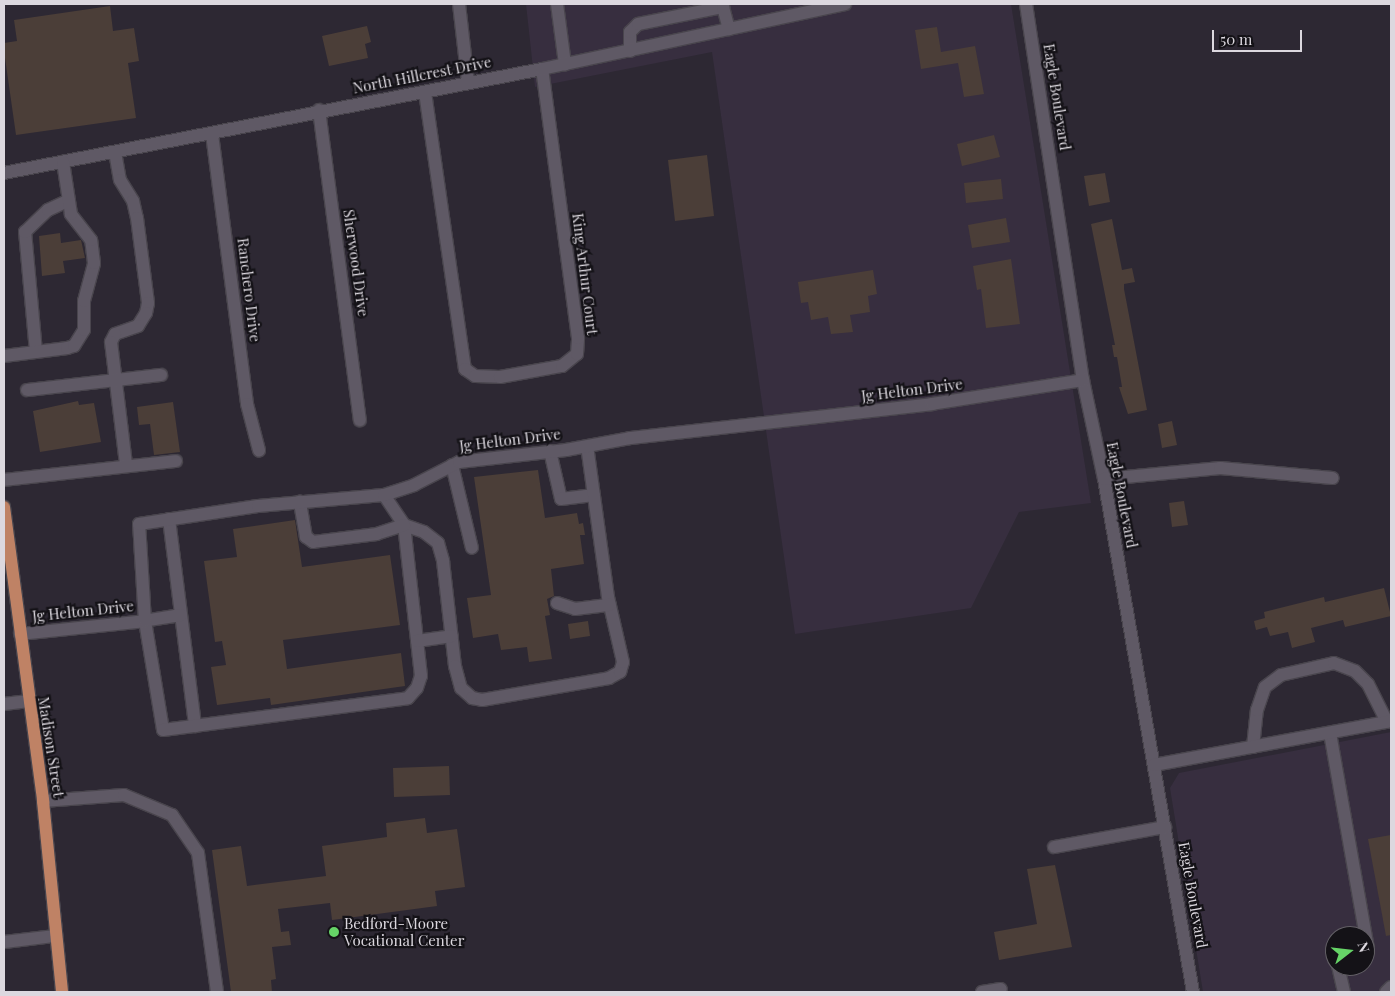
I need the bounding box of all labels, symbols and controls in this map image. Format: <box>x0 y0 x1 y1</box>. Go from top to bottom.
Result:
scale bar <box>1215 20 1305 52</box>
text: 50 m <box>1220 29 1252 49</box>
street label: Eagle Boulevard <box>1040 42 1074 152</box>
street label: North Hillcrest Drive <box>351 53 493 97</box>
street label: Sherwood Drive <box>340 208 372 318</box>
street label: King Arthur Court <box>569 212 601 336</box>
street label: Ranchero Drive <box>234 237 264 343</box>
street label: Jg Helton Drive <box>860 375 964 405</box>
street label: Jg Helton Drive <box>458 425 562 455</box>
street label: Eagle Boulevard <box>1103 440 1141 550</box>
street label: Jg Helton Drive <box>31 597 135 625</box>
street label: Madison Street <box>34 695 68 799</box>
street label: Eagle Boulevard <box>1175 840 1211 950</box>
place label: Bedford-Moore Vocational Center <box>344 914 464 949</box>
marker: Bedford-Moore Vocational Center <box>328 926 340 938</box>
north arrow <box>1325 926 1375 976</box>
text: N <box>1353 940 1374 954</box>

